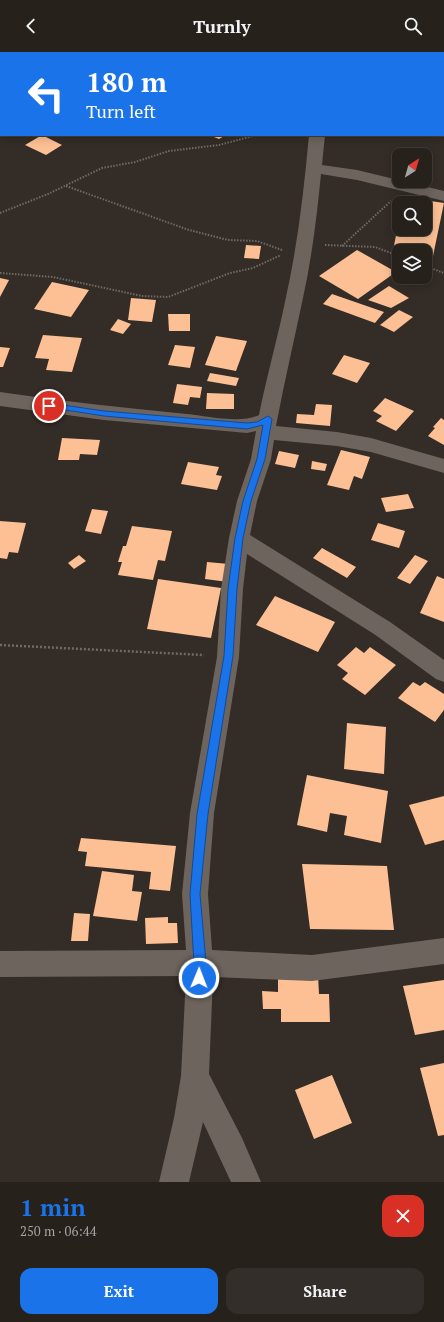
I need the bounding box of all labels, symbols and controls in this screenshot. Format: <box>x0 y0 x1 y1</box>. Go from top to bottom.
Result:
text: Turnly <box>193 14 251 38</box>
icon: back <box>20 15 42 37</box>
icon: search <box>402 15 424 37</box>
text: 180 m <box>86 63 167 100</box>
icon: left <box>20 68 72 120</box>
text: Turn left <box>86 99 156 123</box>
north arrow <box>392 148 432 188</box>
map controls <box>392 148 432 284</box>
button: search <box>392 196 432 236</box>
button: layers <box>392 244 432 284</box>
pin <box>32 389 66 423</box>
icon: arrive <box>38 395 60 417</box>
position arrow <box>178 957 220 999</box>
text: 1 min <box>20 1191 86 1223</box>
button: close <box>382 1195 424 1237</box>
text: 250 m · 06:44 <box>20 1222 97 1240</box>
button: Exit <box>20 1268 218 1314</box>
button: Share <box>226 1268 424 1314</box>

